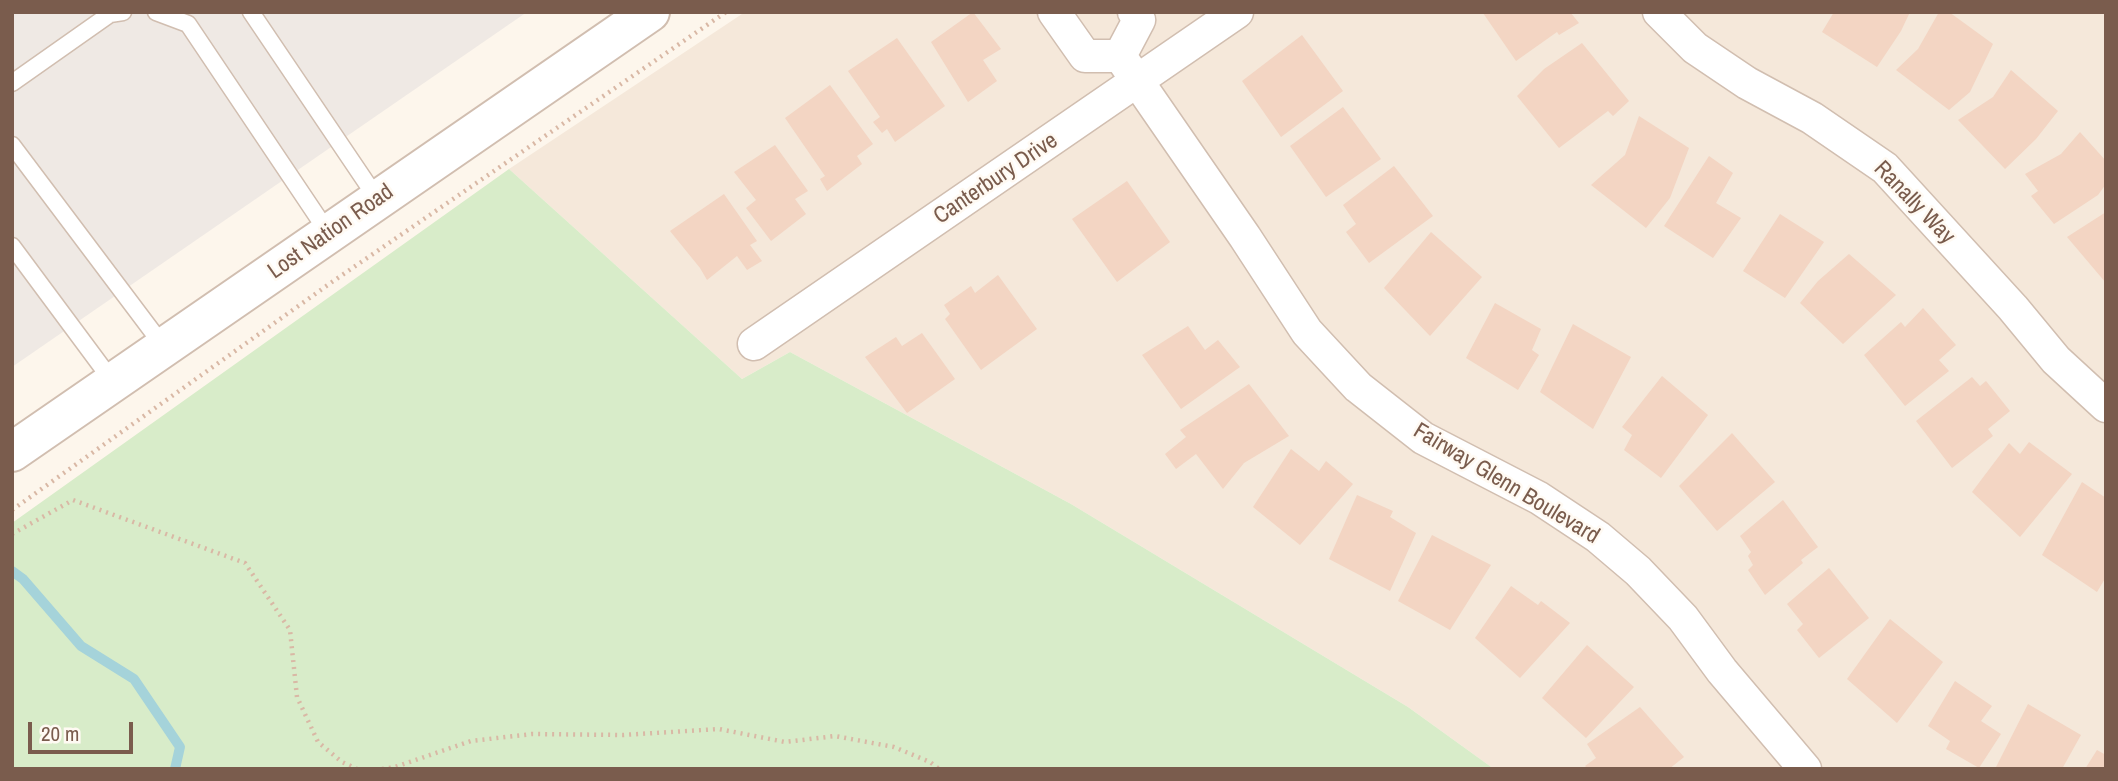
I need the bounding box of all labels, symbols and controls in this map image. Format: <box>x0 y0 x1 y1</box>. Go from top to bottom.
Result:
street label: Canterbury Drive <box>929 127 1063 231</box>
street label: Ranally Way <box>1868 156 1960 250</box>
street label: Lost Nation Road <box>263 179 399 285</box>
street label: Fairway Glenn Boulevard <box>1408 418 1604 550</box>
scale bar <box>32 708 136 752</box>
text: 20 m <box>41 719 79 748</box>

